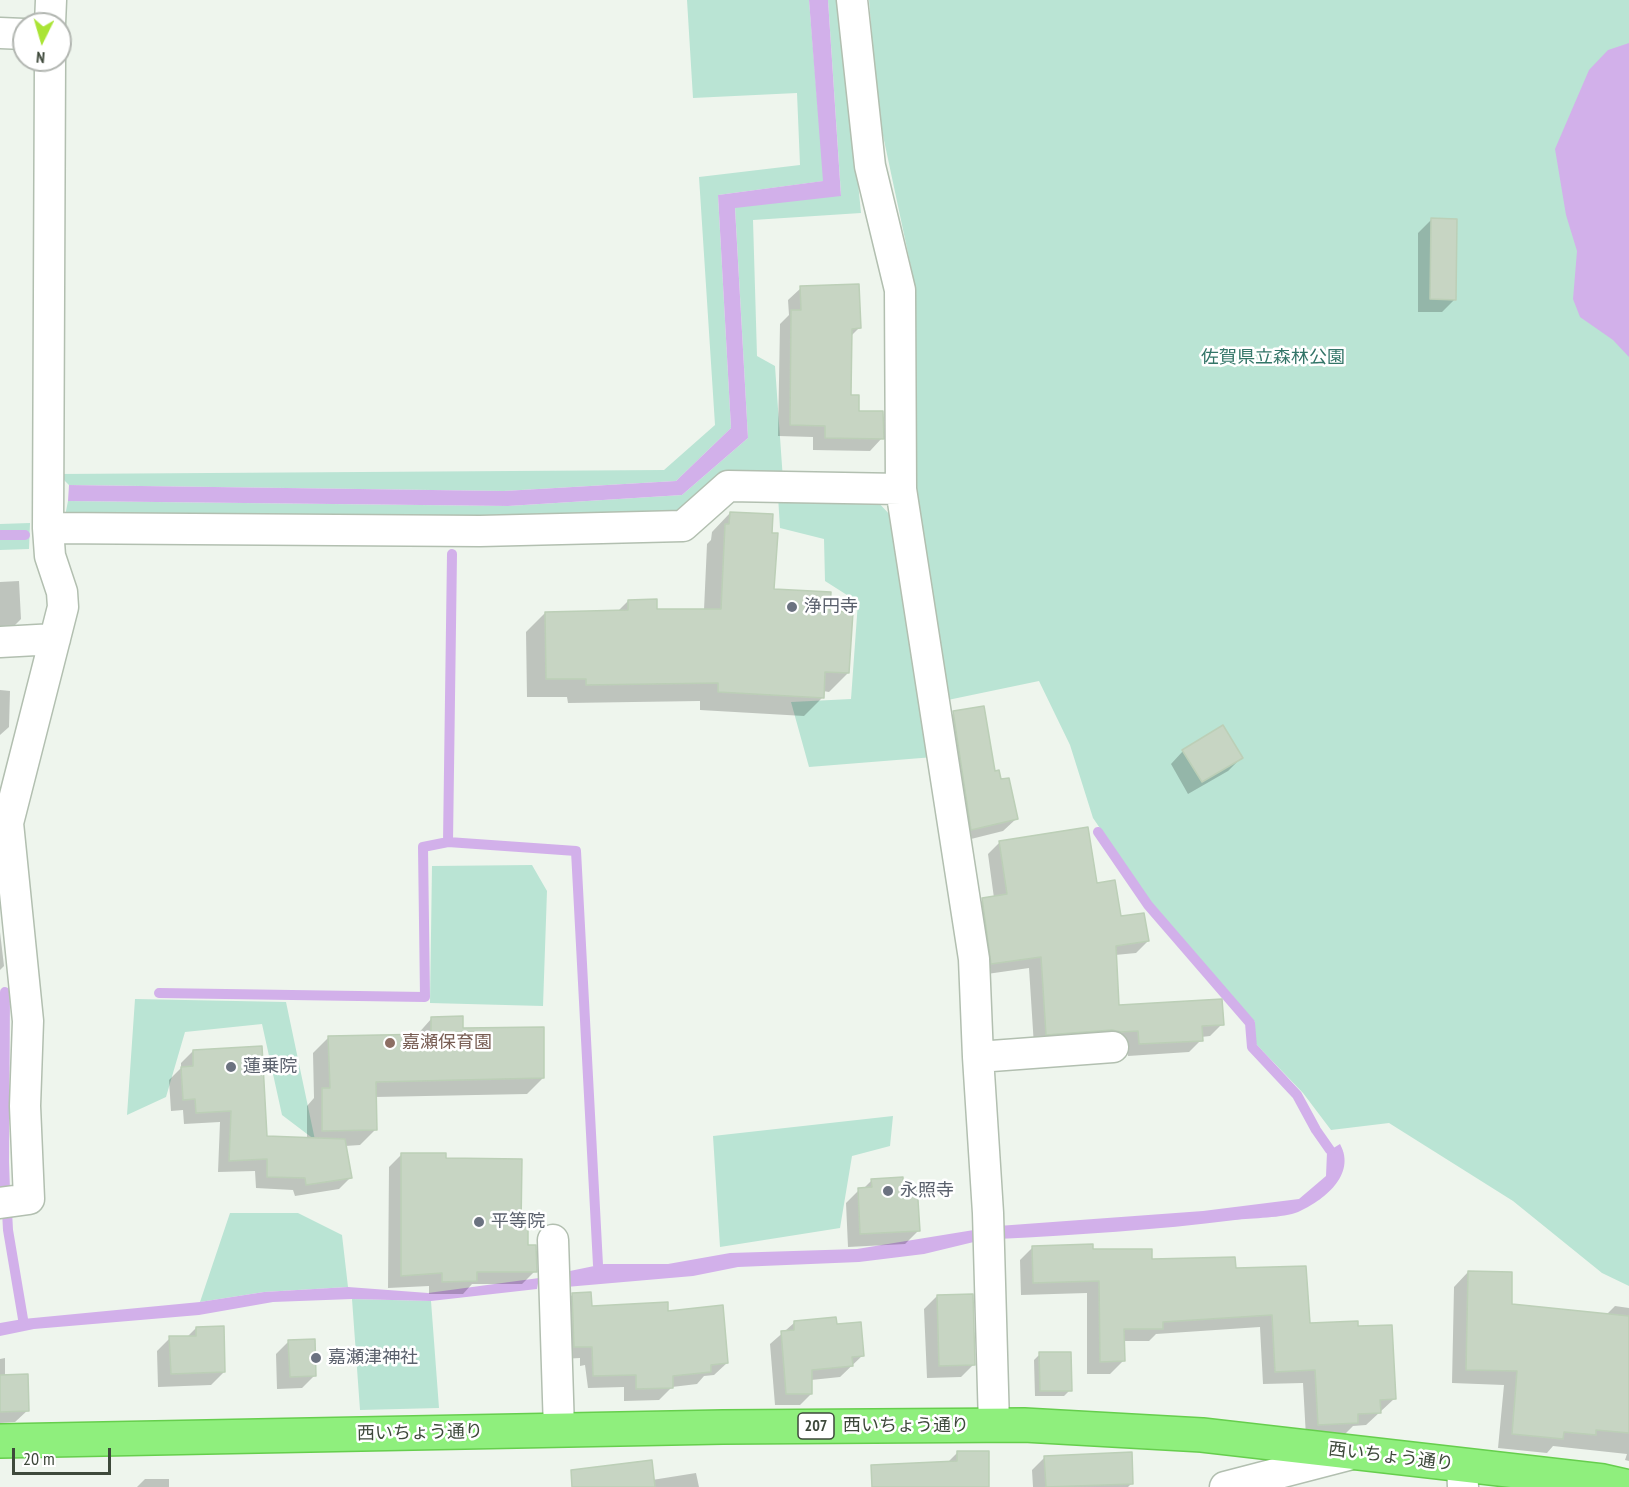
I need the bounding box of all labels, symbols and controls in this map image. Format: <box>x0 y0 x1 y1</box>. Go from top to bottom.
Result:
north arrow <box>12 12 72 72</box>
text: N <box>35 48 46 68</box>
park label: 佐賀県立森林公園 <box>1201 347 1345 369</box>
place label: 浄円寺 <box>804 596 858 618</box>
marker: 浄円寺 <box>785 600 799 614</box>
place label: 嘉瀬保育園 <box>402 1032 492 1054</box>
marker: 嘉瀬保育園 <box>383 1036 397 1050</box>
place label: 蓮乗院 <box>243 1056 297 1078</box>
marker: 蓮乗院 <box>224 1060 238 1074</box>
place label: 永照寺 <box>900 1180 954 1202</box>
marker: 永照寺 <box>881 1184 895 1198</box>
place label: 平等院 <box>491 1211 545 1233</box>
marker: 平等院 <box>472 1215 486 1229</box>
place label: 嘉瀬津神社 <box>328 1347 418 1369</box>
marker: 嘉瀬津神社 <box>309 1351 323 1365</box>
road number: 207 <box>798 1413 834 1439</box>
street label: 西いちょう通り <box>843 1415 969 1437</box>
street label: 西いちょう通り <box>357 1421 483 1445</box>
scale bar <box>15 1436 114 1474</box>
street label: 西いちょう通り <box>1327 1439 1455 1475</box>
text: 20 m <box>23 1447 55 1470</box>

